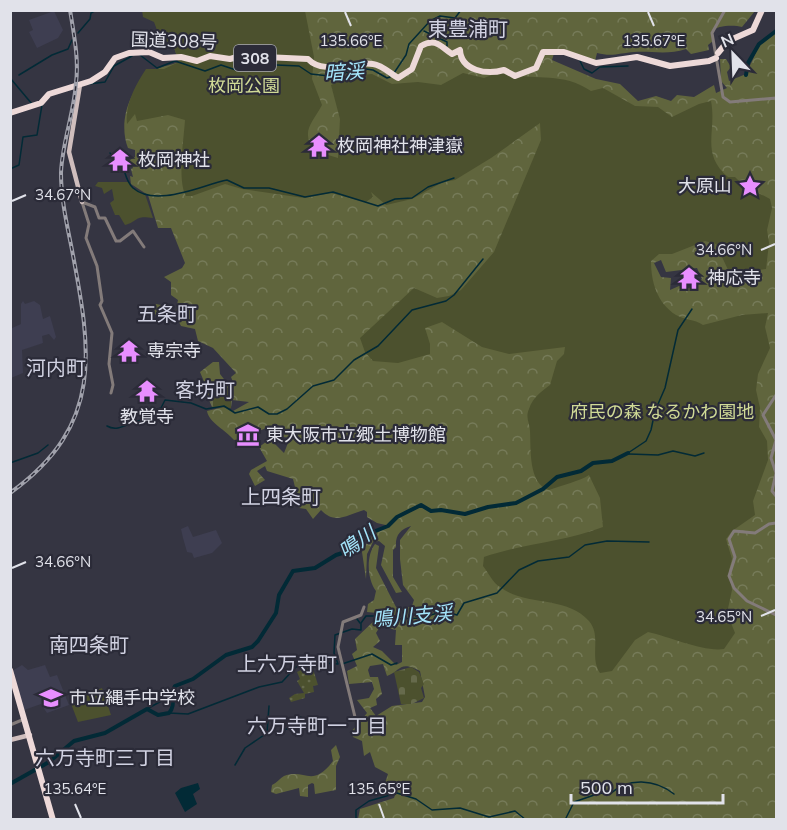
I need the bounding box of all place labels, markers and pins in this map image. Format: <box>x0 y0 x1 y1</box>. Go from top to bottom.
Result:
temple icon: 枚岡神社神津嶽 <box>306 133 332 159</box>
place label: 枚岡神社神津嶽 <box>337 134 463 157</box>
temple icon: 枚岡神社 <box>107 147 133 173</box>
place label: 枚岡神社 <box>138 148 210 171</box>
place icon: 大原山 <box>737 173 763 199</box>
place label: 大原山 <box>678 174 732 197</box>
temple icon: 神応寺 <box>676 265 702 291</box>
place label: 神応寺 <box>707 266 761 289</box>
temple icon: 専宗寺 <box>116 338 142 364</box>
place label: 専宗寺 <box>147 339 201 362</box>
temple icon: 教覚寺 <box>134 378 160 404</box>
place label: 教覚寺 <box>120 405 174 428</box>
museum icon: 東大阪市立郷土博物館 <box>235 422 261 448</box>
place label: 東大阪市立郷土博物館 <box>266 423 446 446</box>
school or university icon: 市立縄手中学校 <box>38 685 64 711</box>
place label: 市立縄手中学校 <box>69 686 195 709</box>

